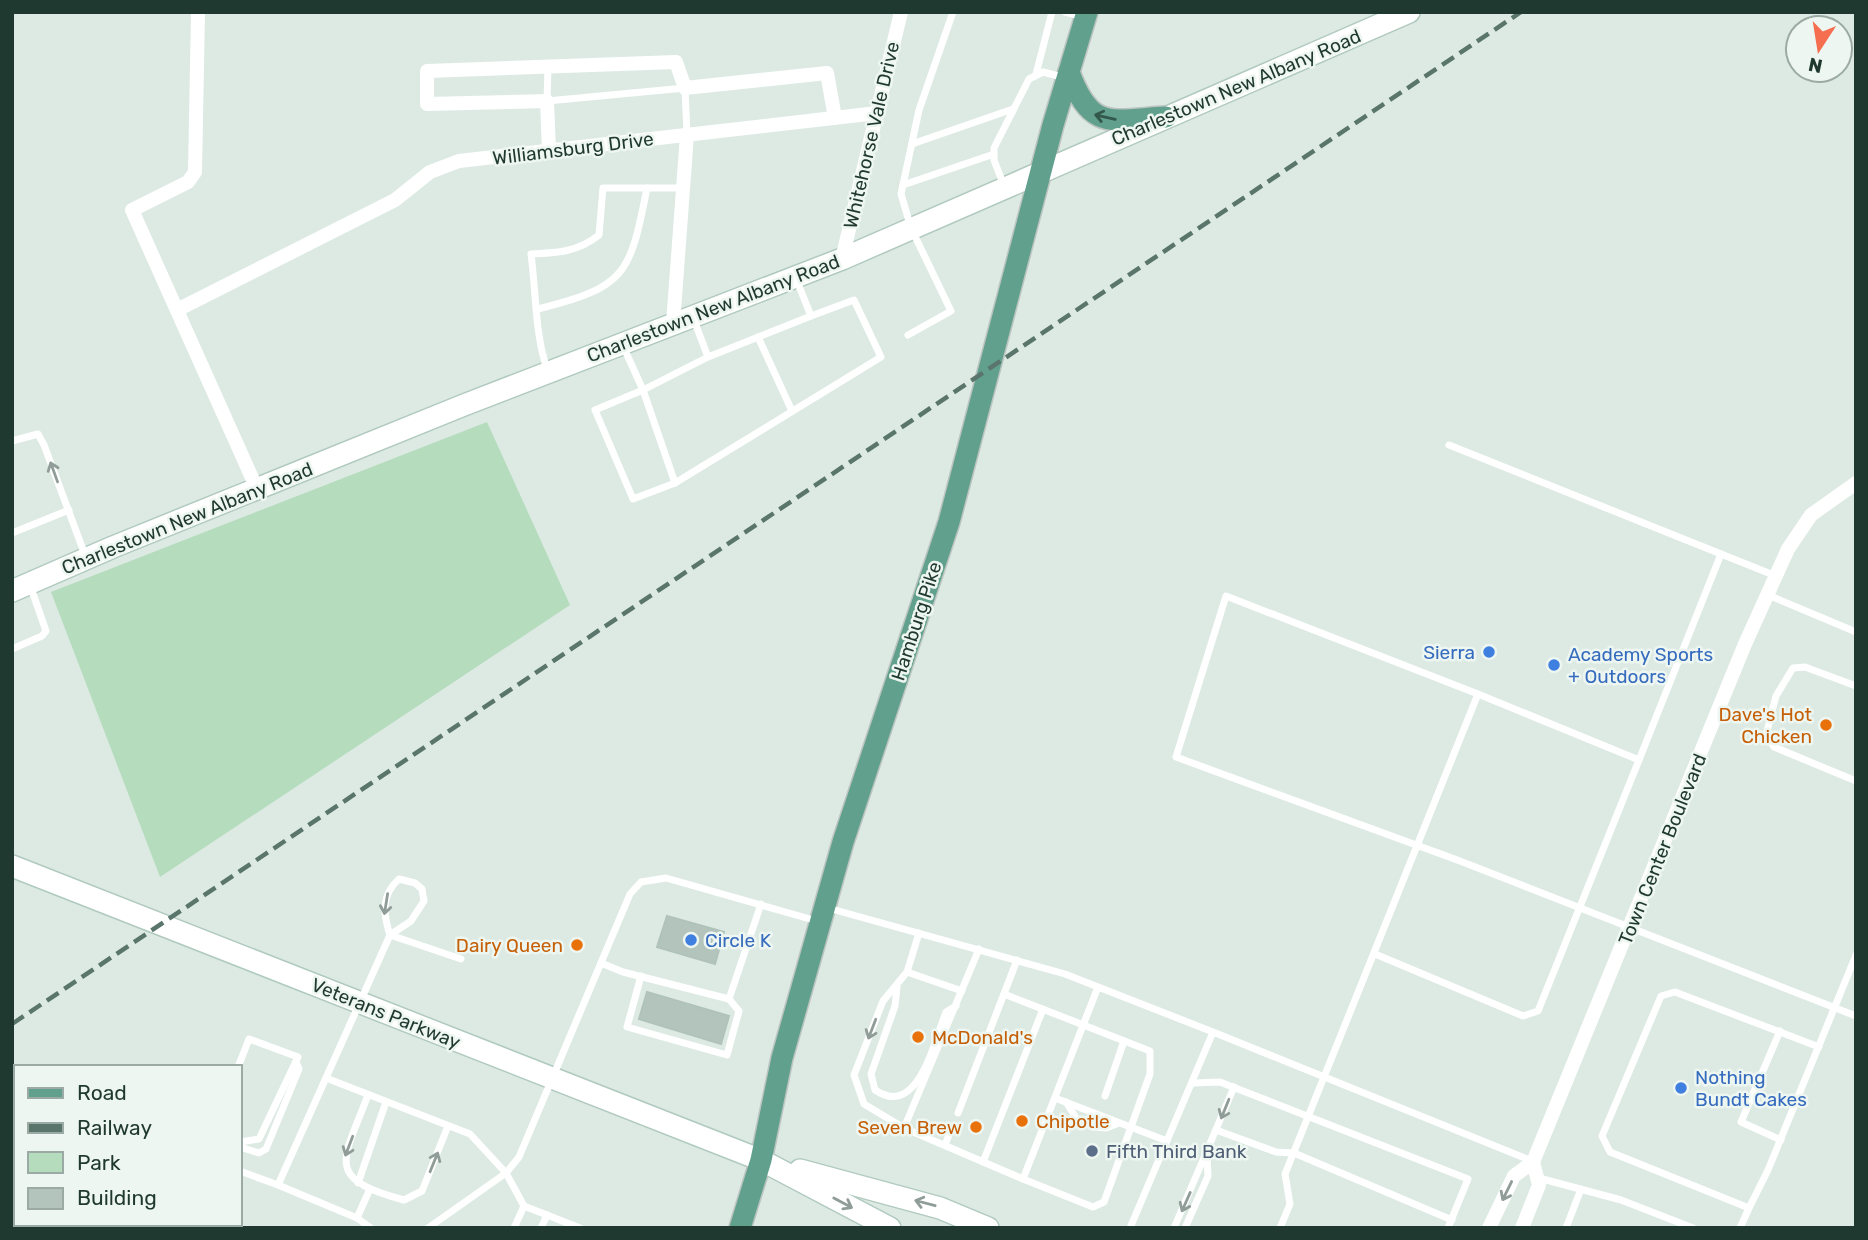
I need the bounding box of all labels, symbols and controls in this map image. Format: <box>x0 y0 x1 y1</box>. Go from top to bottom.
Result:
north arrow <box>1784 14 1854 84</box>
street label: Charlestown New Albany Road <box>1108 24 1364 151</box>
street label: Whitehorse Vale Drive <box>839 39 904 231</box>
text: N <box>1806 52 1825 78</box>
one-way arrow <box>1094 109 1117 123</box>
street label: Williamsburg Drive <box>491 127 655 170</box>
street label: Charlestown New Albany Road <box>584 250 843 367</box>
street label: Charlestown New Albany Road <box>58 457 316 579</box>
one-way arrow <box>47 461 60 483</box>
street label: Hamburg Pike <box>886 559 946 683</box>
place label: Sierra <box>1423 641 1475 664</box>
place label: Academy Sports + Outdoors <box>1568 643 1713 688</box>
marker: Sierra <box>1481 644 1497 660</box>
marker: Academy Sports + Outdoors <box>1546 657 1562 673</box>
place label: Dave's Hot Chicken <box>1718 703 1813 748</box>
marker: Dave's Hot Chicken <box>1818 717 1834 733</box>
street label: Town Center Boulevard <box>1614 750 1711 948</box>
one-way arrow <box>379 892 392 915</box>
place label: Circle K <box>705 929 772 952</box>
marker: Circle K <box>683 932 699 948</box>
place label: Dairy Queen <box>456 934 563 957</box>
marker: Dairy Queen <box>569 937 585 953</box>
street label: Veterans Parkway <box>308 973 464 1054</box>
one-way arrow <box>864 1018 877 1040</box>
place label: McDonald's <box>932 1026 1033 1049</box>
marker: McDonald's <box>910 1029 926 1045</box>
legend <box>14 1065 242 1226</box>
place label: Nothing Bundt Cakes <box>1695 1066 1807 1111</box>
text: Road <box>77 1080 127 1105</box>
marker: Nothing Bundt Cakes <box>1673 1080 1689 1096</box>
one-way arrow <box>1218 1097 1231 1119</box>
place label: Chipotle <box>1036 1110 1110 1133</box>
marker: Chipotle <box>1014 1113 1030 1129</box>
text: Railway <box>77 1115 152 1140</box>
place label: Seven Brew <box>858 1116 962 1139</box>
marker: Seven Brew <box>968 1119 984 1135</box>
one-way arrow <box>341 1135 354 1157</box>
place label: Fifth Third Bank <box>1106 1140 1247 1163</box>
marker: Fifth Third Bank <box>1084 1143 1100 1159</box>
text: Park <box>77 1150 121 1175</box>
one-way arrow <box>428 1152 441 1173</box>
one-way arrow <box>1499 1180 1513 1201</box>
text: Building <box>77 1185 157 1210</box>
one-way arrow <box>1179 1190 1192 1212</box>
one-way arrow <box>914 1196 936 1209</box>
one-way arrow <box>832 1197 853 1210</box>

